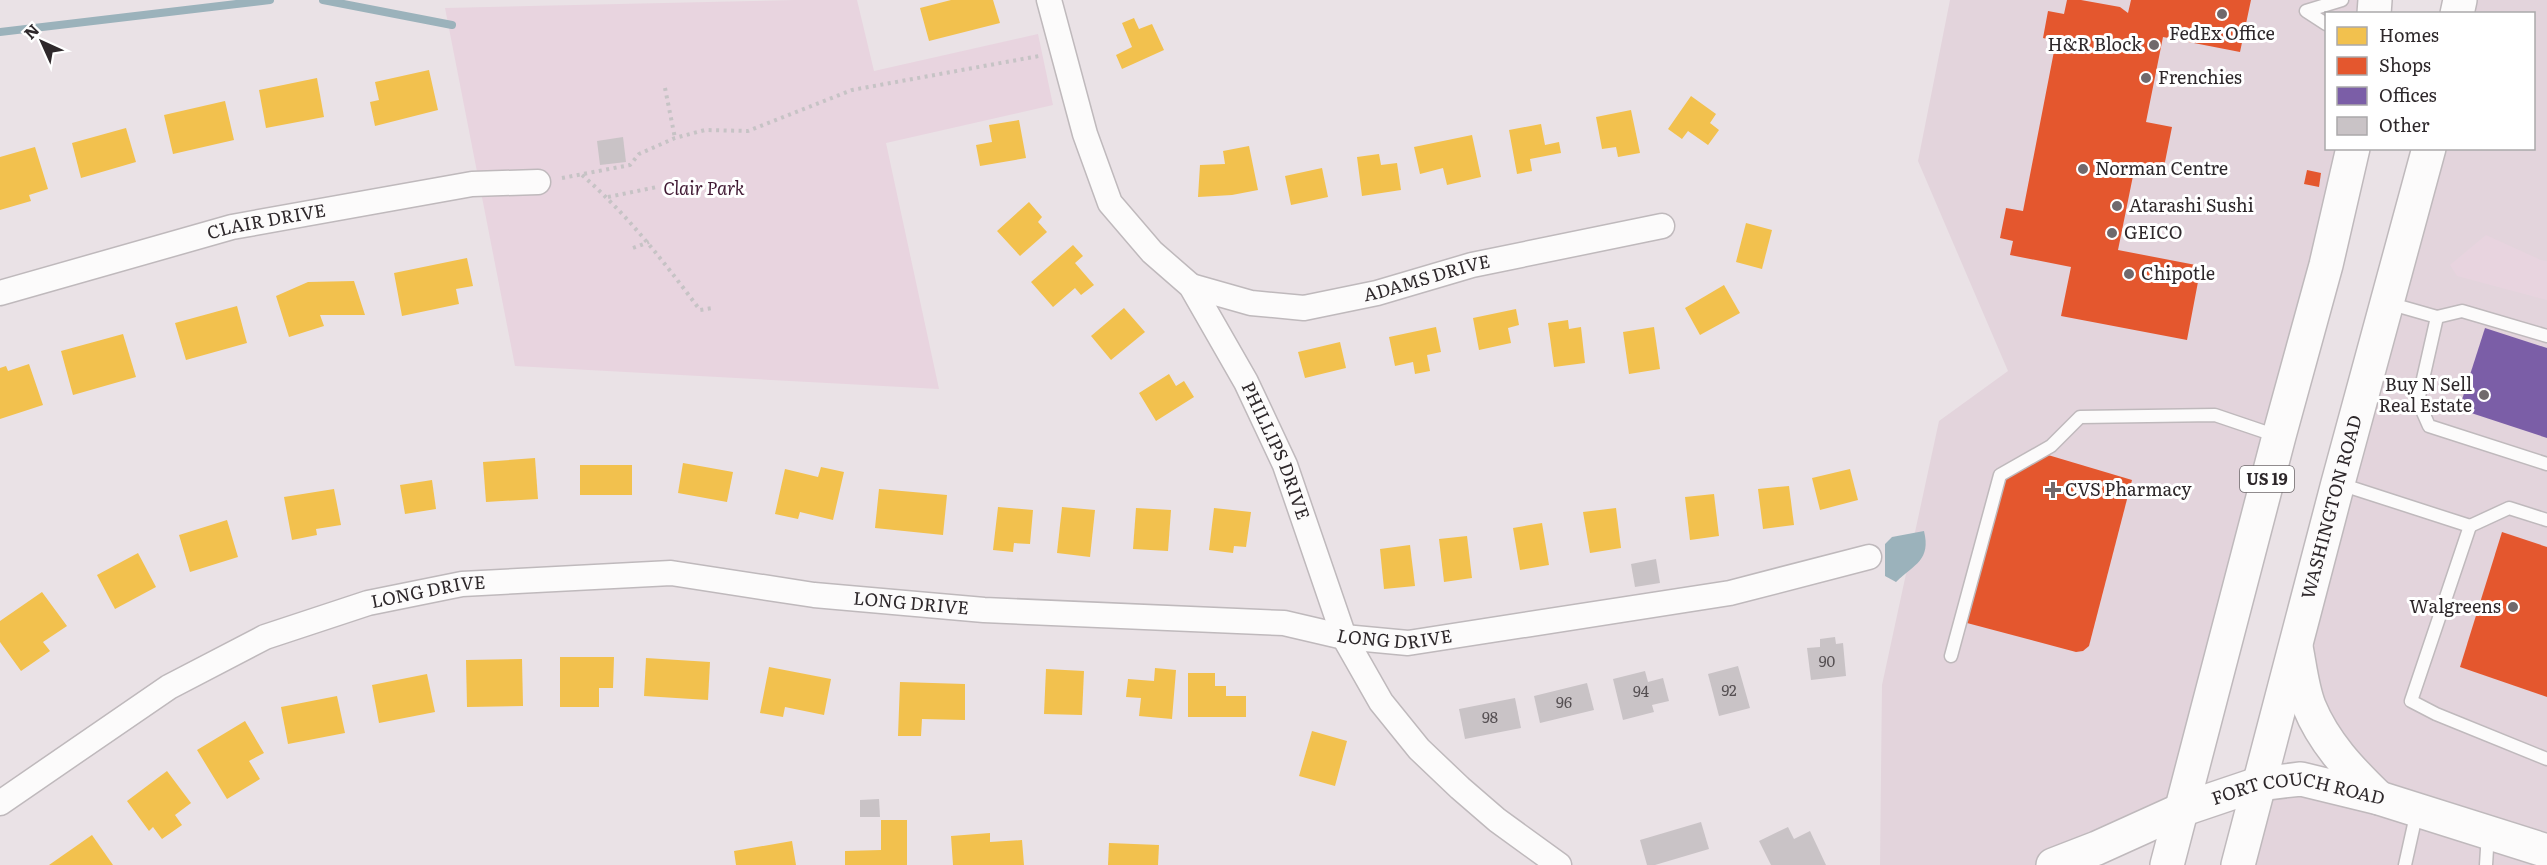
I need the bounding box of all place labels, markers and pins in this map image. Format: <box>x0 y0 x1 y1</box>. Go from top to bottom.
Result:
marker: FedEx Office <box>2215 7 2229 21</box>
place label: FedEx Office <box>2169 19 2275 46</box>
place label: H&R Block <box>2048 30 2143 57</box>
marker: H&R Block <box>2147 38 2161 52</box>
place label: Frenchies <box>2158 63 2242 90</box>
marker: Frenchies <box>2139 71 2153 85</box>
place label: Norman Centre <box>2095 154 2228 181</box>
marker: Norman Centre <box>2076 162 2090 176</box>
place label: Atarashi Sushi <box>2129 191 2254 218</box>
marker: Atarashi Sushi <box>2110 199 2124 213</box>
place label: GEICO <box>2124 218 2182 245</box>
marker: GEICO <box>2105 226 2119 240</box>
place label: Chipotle <box>2141 259 2215 286</box>
marker: Chipotle <box>2122 267 2136 281</box>
place label: Buy N Sell Real Estate <box>2379 370 2472 418</box>
marker: Buy N Sell Real Estate <box>2477 388 2491 402</box>
place label: CVS Pharmacy <box>2065 475 2192 502</box>
marker: CVS Pharmacy <box>2046 483 2060 497</box>
place label: Walgreens <box>2409 592 2501 619</box>
marker: Walgreens <box>2506 600 2520 614</box>

